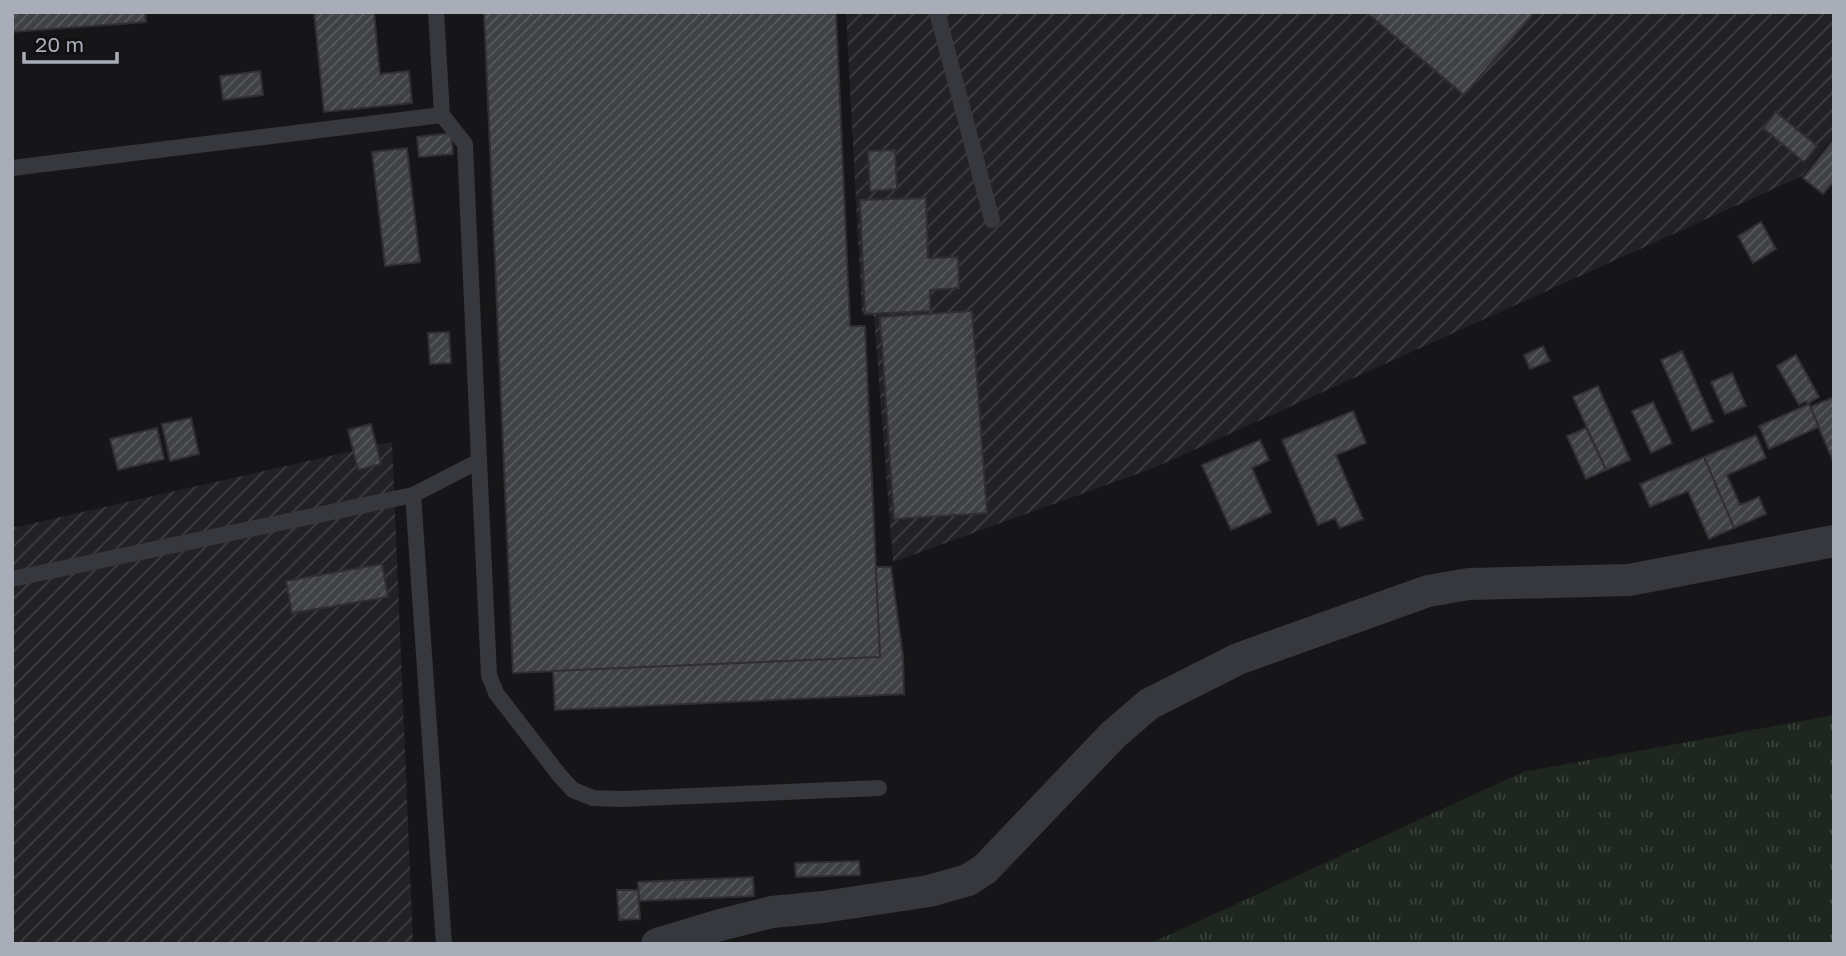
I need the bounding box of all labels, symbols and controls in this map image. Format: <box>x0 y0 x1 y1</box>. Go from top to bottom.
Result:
scale bar <box>24 21 117 65</box>
text: 20 m <box>35 31 84 57</box>

